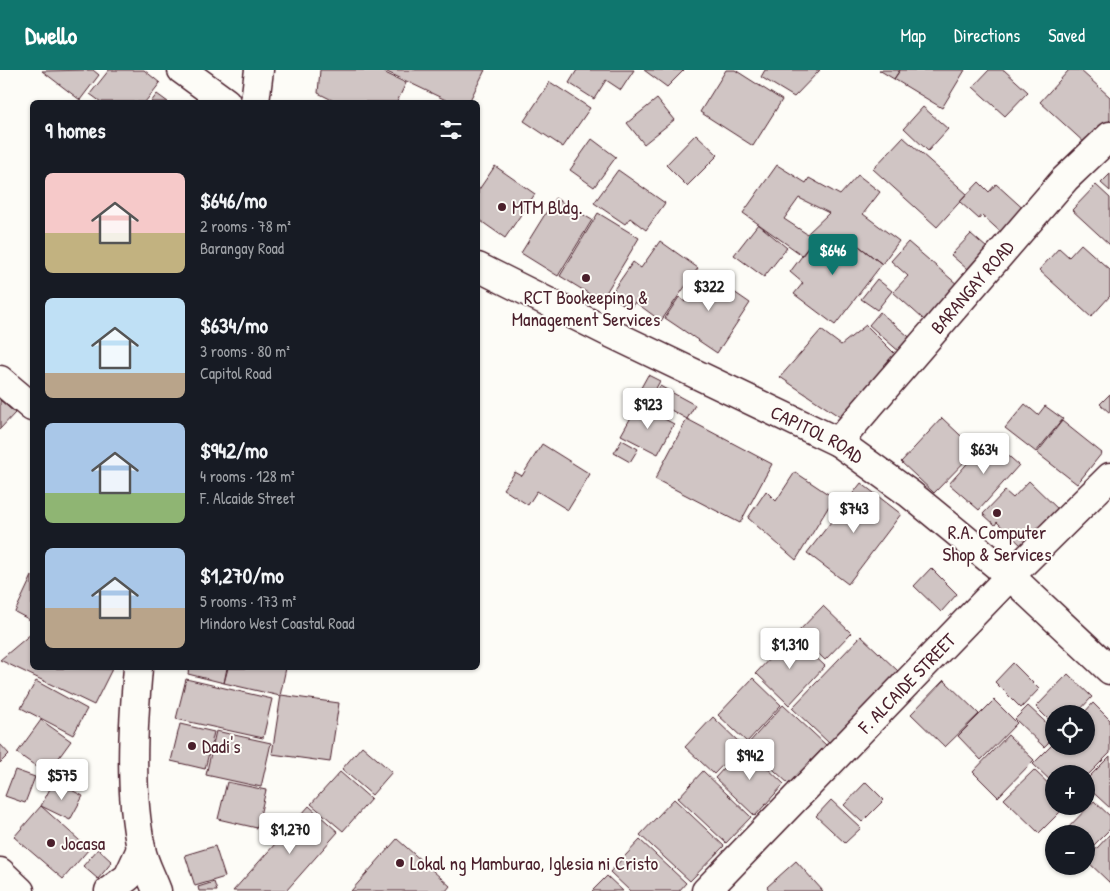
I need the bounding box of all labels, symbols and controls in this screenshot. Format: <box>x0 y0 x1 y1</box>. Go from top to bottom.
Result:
text: Dwello <box>25 19 77 51</box>
text: Map <box>901 23 926 48</box>
text: Directions <box>954 23 1020 48</box>
text: Saved <box>1048 23 1085 48</box>
text: 9 homes <box>45 116 106 145</box>
icon: filters <box>437 116 465 144</box>
text: $646/mo <box>200 186 267 215</box>
icon: home <box>85 193 145 253</box>
place label: MTM Bldg. <box>512 194 583 220</box>
marker: MTM Bldg. <box>496 201 508 213</box>
text: 2 rooms · 78 m² <box>200 215 291 237</box>
pin: $646 <box>803 234 863 276</box>
street label: BARANGAY ROAD <box>924 235 1020 339</box>
text: Barangay Road <box>200 237 284 259</box>
text: $646 <box>820 239 846 261</box>
pin: $322 <box>679 270 739 312</box>
marker: RCT Bookeeping & Management Services <box>580 272 592 284</box>
text: $322 <box>694 275 724 297</box>
place label: RCT Bookeeping & Management Services <box>512 284 660 332</box>
text: $634/mo <box>200 311 268 340</box>
icon: home <box>85 318 145 378</box>
text: 3 rooms · 80 m² <box>200 340 290 362</box>
text: Capitol Road <box>200 362 272 384</box>
pin: $923 <box>618 388 678 430</box>
text: $923 <box>634 393 662 415</box>
street label: CAPITOL ROAD <box>766 399 869 469</box>
pin: $634 <box>954 432 1014 475</box>
text: $942/mo <box>200 436 268 465</box>
text: $634 <box>970 438 998 460</box>
icon: home <box>85 443 145 503</box>
text: 4 rooms · 128 m² <box>200 465 295 487</box>
text: F. Alcaide Street <box>200 487 295 509</box>
pin: $743 <box>824 492 884 534</box>
text: $743 <box>839 497 869 519</box>
marker: R.A. Computer Shop & Services <box>991 507 1003 519</box>
place label: R.A. Computer Shop & Services <box>942 519 1052 567</box>
text: $1,270/mo <box>200 561 284 590</box>
icon: home <box>85 568 145 628</box>
text: 5 rooms · 173 m² <box>200 590 296 612</box>
text: Mindoro West Coastal Road <box>200 612 354 634</box>
street label: F. ALCAIDE STREET <box>852 626 962 740</box>
pin: $1,310 <box>749 628 831 670</box>
text: $1,310 <box>771 633 809 655</box>
map controls <box>1045 705 1095 875</box>
button: locate <box>1045 705 1095 755</box>
place label: Dadi's <box>202 733 241 759</box>
pin: $942 <box>720 738 780 781</box>
marker: Dadi's <box>186 740 198 752</box>
text: $942 <box>736 744 764 766</box>
pin: $575 <box>32 758 92 801</box>
text: $575 <box>47 764 77 786</box>
button: + <box>1045 765 1095 815</box>
pin: $1,270 <box>249 812 331 855</box>
text: $1,270 <box>270 818 310 840</box>
button: − <box>1045 825 1095 875</box>
place label: Jocasa <box>61 830 106 856</box>
marker: Jocasa <box>45 837 57 849</box>
place label: Lokal ng Mamburao, Iglesia ni Cristo <box>410 850 659 876</box>
marker: Lokal ng Mamburao, Iglesia ni Cristo <box>394 857 406 869</box>

